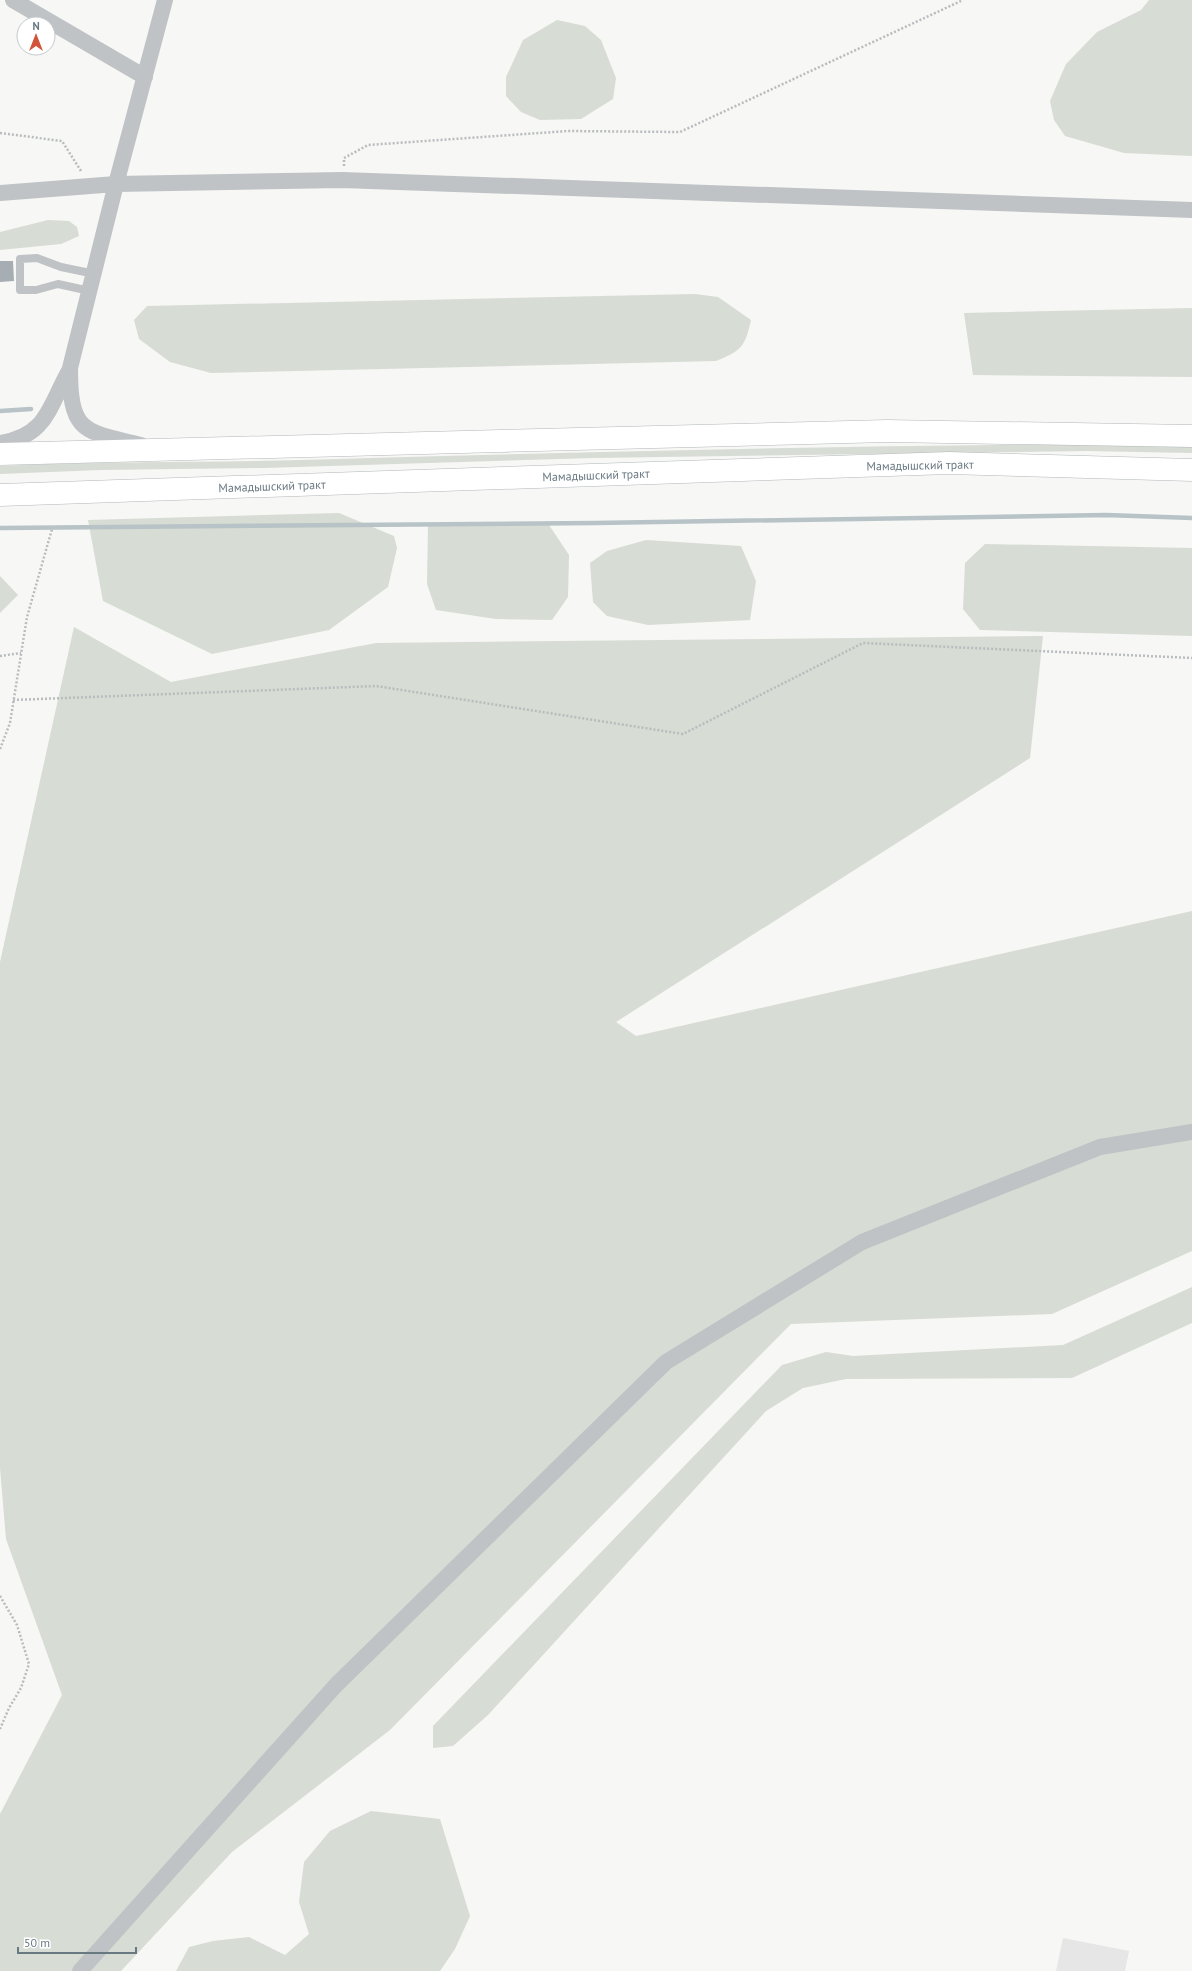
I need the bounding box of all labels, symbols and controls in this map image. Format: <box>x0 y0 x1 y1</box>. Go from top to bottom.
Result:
north arrow <box>16 16 56 56</box>
text: N <box>32 19 40 33</box>
street label: Мамадышский тракт <box>866 457 974 473</box>
street label: Мамадышский тракт <box>542 466 650 484</box>
street label: Мамадышский тракт <box>218 477 326 495</box>
scale bar <box>18 1929 136 1955</box>
text: 50 m <box>24 1935 50 1950</box>

